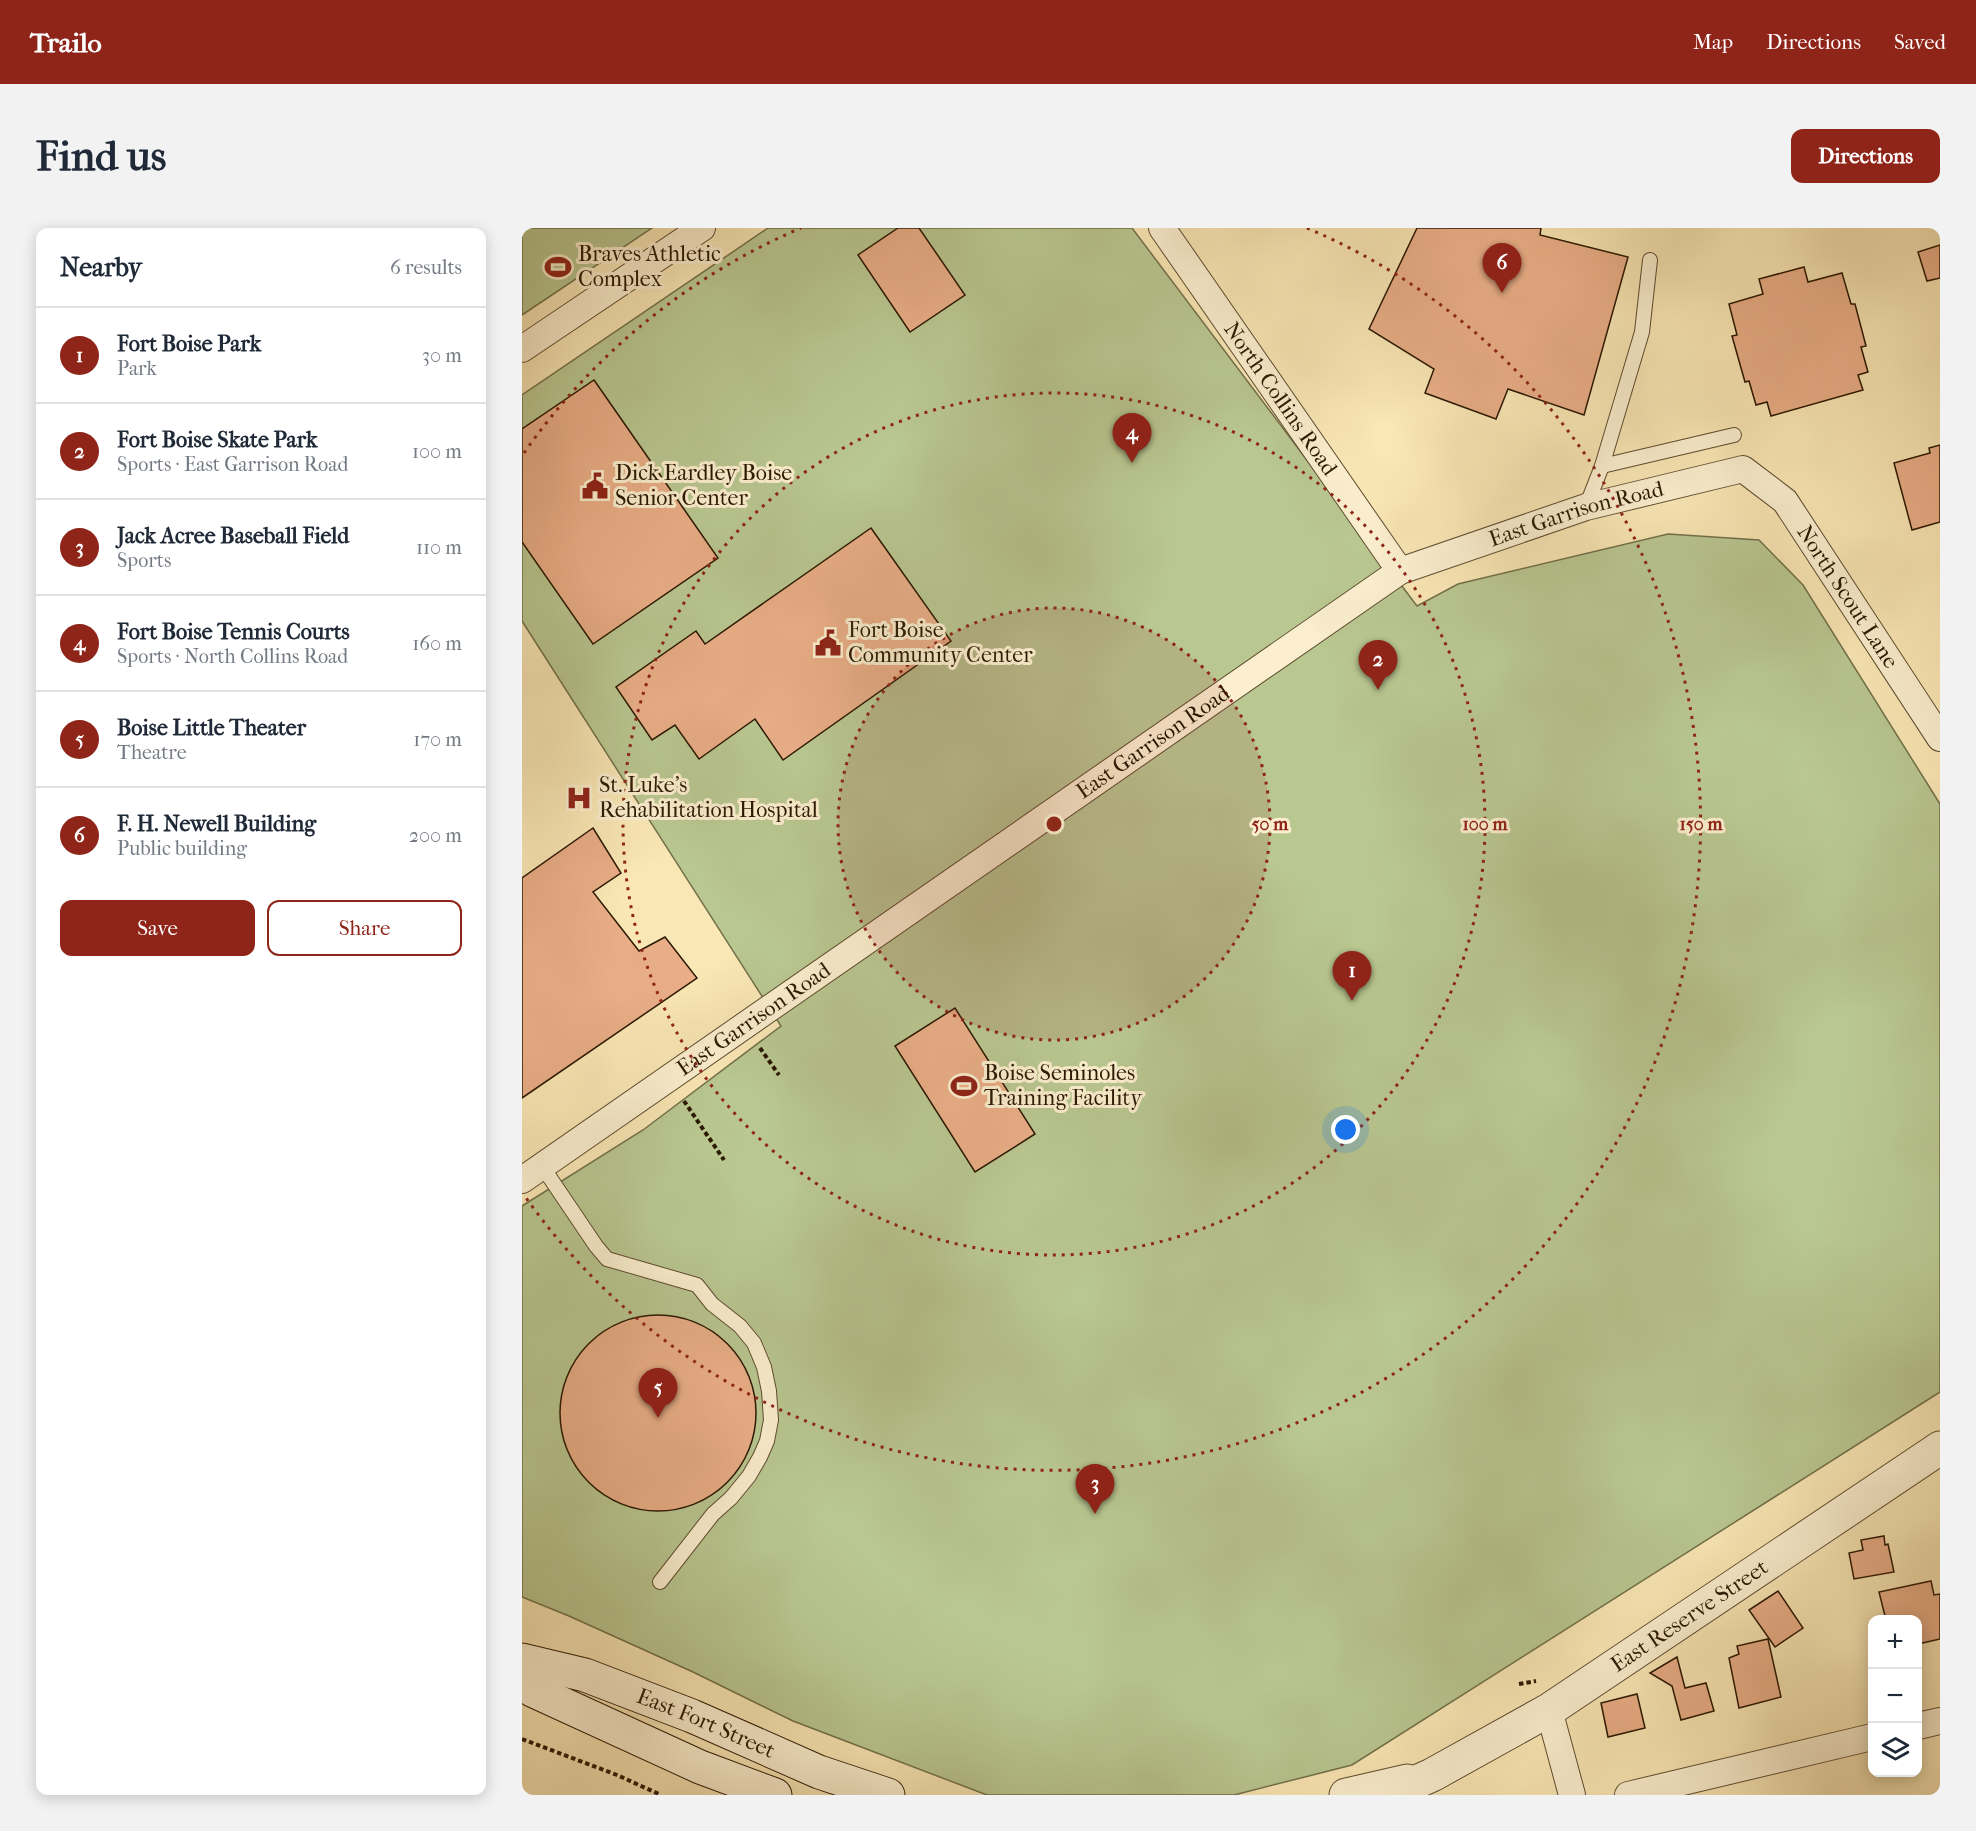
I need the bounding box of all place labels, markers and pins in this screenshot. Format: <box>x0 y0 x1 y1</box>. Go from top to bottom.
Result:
place label: Braves Athletic Complex <box>578 241 721 292</box>
pin: 6 <box>1482 244 1522 293</box>
sports icon: Braves Athletic Complex <box>543 252 573 282</box>
pin: 4 <box>1112 414 1152 463</box>
place label: Dick Eardley Boise Senior Center <box>615 460 792 511</box>
public building icon: Dick Eardley Boise Senior Center <box>580 471 610 501</box>
place label: Fort Boise Community Center <box>848 617 1033 668</box>
public building icon: Fort Boise Community Center <box>813 628 843 658</box>
pin: 2 <box>1358 640 1398 690</box>
place label: St. Luke’s Rehabilitation Hospital <box>599 772 818 823</box>
hospital icon: St. Luke’s Rehabilitation Hospital <box>564 783 594 813</box>
centre of rings <box>1044 814 1064 834</box>
pin: 1 <box>1332 952 1372 1001</box>
place label: Boise Seminoles Training Facility <box>984 1060 1143 1111</box>
sports icon: Boise Seminoles Training Facility <box>949 1071 979 1101</box>
pin: 5 <box>638 1368 678 1418</box>
pin: 3 <box>1076 1464 1114 1514</box>

